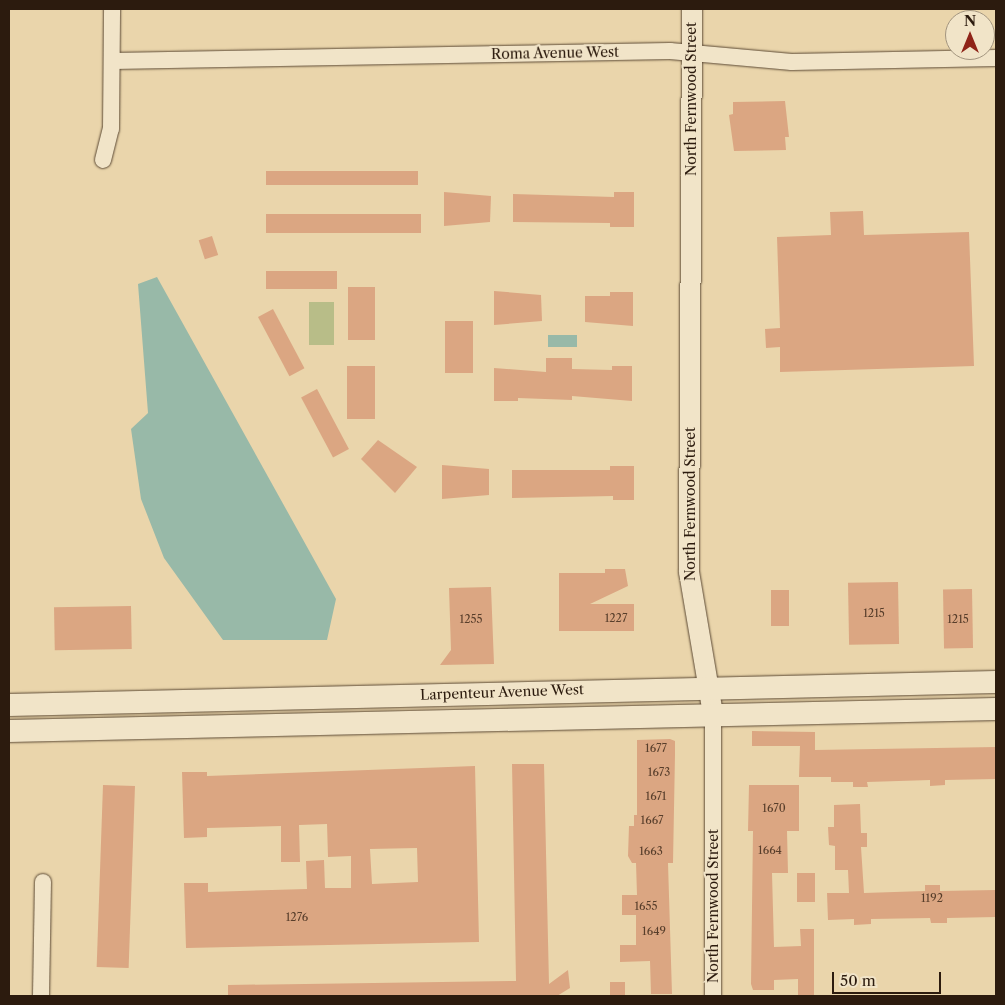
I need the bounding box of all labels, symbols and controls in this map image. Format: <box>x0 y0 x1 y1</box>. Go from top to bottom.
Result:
north arrow <box>945 10 995 60</box>
text: N <box>964 12 976 30</box>
street label: North Fernwood Street <box>683 22 699 176</box>
street label: Roma Avenue West <box>490 43 620 63</box>
street label: North Fernwood Street <box>682 427 698 581</box>
house number: 1215 <box>863 606 885 620</box>
house number: 1227 <box>605 611 627 625</box>
house number: 1255 <box>460 612 482 626</box>
house number: 1215 <box>947 612 969 626</box>
street label: Larpenteur Avenue West <box>419 681 585 703</box>
house number: 1677 <box>645 741 667 755</box>
house number: 1673 <box>648 765 670 779</box>
house number: 1671 <box>646 789 666 803</box>
house number: 1670 <box>762 801 786 815</box>
house number: 1667 <box>641 813 663 827</box>
street label: North Fernwood Street <box>705 829 721 983</box>
house number: 1664 <box>758 843 782 857</box>
house number: 1663 <box>639 844 663 858</box>
house number: 1192 <box>921 891 943 905</box>
house number: 1655 <box>634 899 658 913</box>
house number: 1276 <box>286 910 308 924</box>
house number: 1649 <box>642 924 666 938</box>
scale bar <box>835 962 944 994</box>
text: 50 m <box>840 971 876 990</box>

